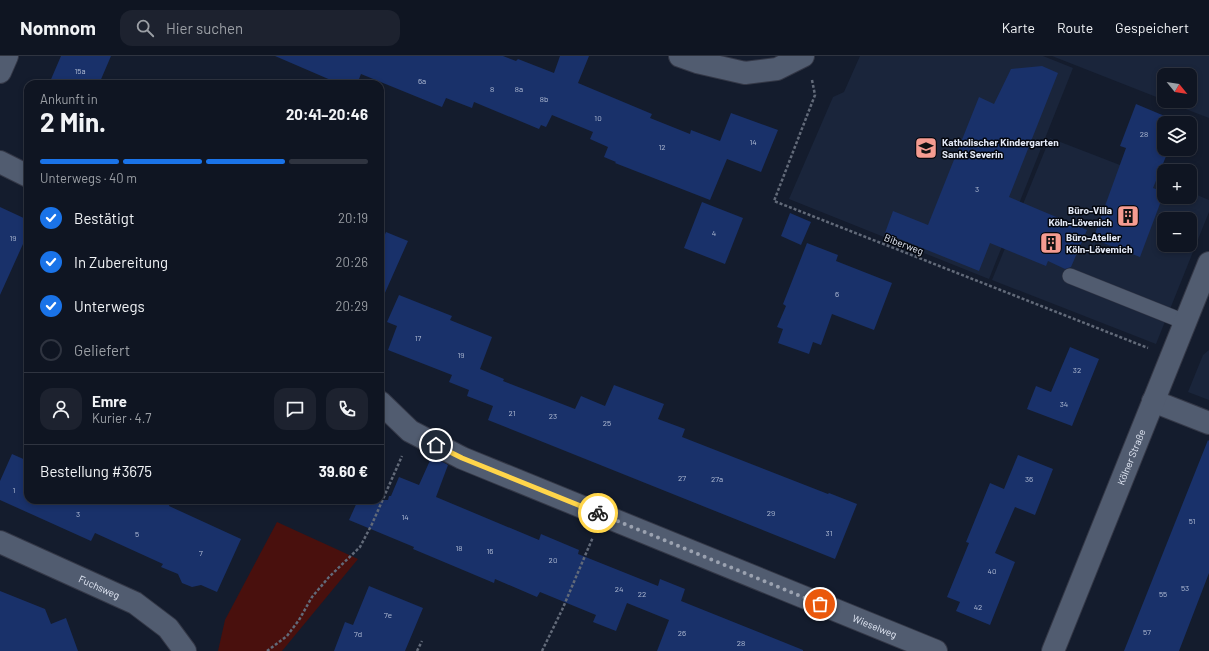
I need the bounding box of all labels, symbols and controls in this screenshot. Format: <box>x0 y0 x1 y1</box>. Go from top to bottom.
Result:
search box <box>120 10 400 46</box>
text: Nomnom <box>20 16 96 39</box>
icon: search <box>134 17 156 39</box>
text: Hier suchen <box>166 19 243 37</box>
text: Karte <box>1002 19 1035 36</box>
text: Route <box>1057 19 1093 36</box>
text: Gespeichert <box>1115 19 1189 36</box>
house number: 15a <box>75 66 86 76</box>
north arrow <box>1157 68 1197 108</box>
map controls <box>1157 68 1197 252</box>
house number: 6a <box>418 76 426 86</box>
house number: 8 <box>490 84 494 94</box>
house number: 8a <box>515 84 523 94</box>
text: Ankunft in <box>40 91 98 107</box>
house number: 8b <box>540 94 548 104</box>
text: 20:41–20:46 <box>286 105 368 123</box>
text: 2 Min. <box>40 106 106 137</box>
house number: 10 <box>594 113 602 123</box>
button: layers <box>1157 116 1197 156</box>
house number: 28 <box>1140 129 1148 139</box>
school or university icon: Katholischer Kindergarten Sankt Severin <box>913 135 939 161</box>
place label: Katholischer Kindergarten Sankt Severin <box>942 136 1059 160</box>
house number: 14 <box>749 137 757 147</box>
house number: 12 <box>658 142 666 152</box>
button: + <box>1157 164 1197 204</box>
text: Unterwegs · 40 m <box>40 170 137 186</box>
house number: 3 <box>975 184 979 194</box>
building icon: Büro-Villa Köln-Lövenich <box>1115 203 1141 229</box>
place label: Büro-Villa Köln-Lövenich <box>1049 204 1112 228</box>
icon: check <box>40 207 62 229</box>
text: Bestätigt <box>74 209 134 227</box>
text: 20:19 <box>338 210 368 226</box>
button: − <box>1157 212 1197 252</box>
house number: 4 <box>712 228 716 238</box>
building icon: Büro-Atelier Köln-Lövemich <box>1038 230 1064 256</box>
street label: Biberweg <box>883 231 925 257</box>
place label: Büro-Atelier Köln-Lövemich <box>1066 231 1132 255</box>
house number: 19 <box>10 233 16 243</box>
icon: check <box>40 251 62 273</box>
text: In Zubereitung <box>74 253 168 271</box>
text: 20:26 <box>336 254 368 270</box>
house number: 6 <box>835 289 839 299</box>
icon: check <box>40 295 62 317</box>
text: Unterwegs <box>74 297 145 315</box>
text: 20:29 <box>336 298 368 314</box>
house number: 17 <box>415 333 422 343</box>
text: Geliefert <box>74 341 130 359</box>
house number: 19 <box>458 350 464 360</box>
house number: 32 <box>1073 365 1081 375</box>
button: person <box>40 388 82 430</box>
button: chat <box>274 388 316 430</box>
button: phone <box>326 388 368 430</box>
text: Emre <box>92 392 127 410</box>
house number: 34 <box>1060 399 1068 409</box>
house number: 21 <box>509 408 516 418</box>
text: Kurier · 4.7 <box>92 410 151 426</box>
house number: 23 <box>549 411 557 421</box>
house number: 25 <box>603 418 611 428</box>
street label: Kölner Straße <box>1114 427 1148 487</box>
pin <box>419 428 453 462</box>
icon: home <box>425 434 447 456</box>
text: Bestellung #3675 <box>40 462 152 480</box>
text: 39.60 € <box>319 462 368 480</box>
house number: 27 <box>678 473 686 483</box>
house number: 27a <box>711 474 723 484</box>
house number: 36 <box>1025 474 1033 484</box>
house number: 1 <box>13 485 16 495</box>
courier <box>578 493 618 533</box>
icon: bike <box>587 502 609 524</box>
house number: 29 <box>767 508 775 518</box>
house number: 3 <box>76 509 80 519</box>
house number: 14 <box>401 512 409 522</box>
house number: 51 <box>1189 516 1196 526</box>
house number: 31 <box>826 528 833 538</box>
house number: 5 <box>135 529 139 539</box>
house number: 18 <box>456 543 462 553</box>
house number: 16 <box>487 546 493 556</box>
house number: 7 <box>199 548 203 558</box>
house number: 20 <box>549 555 557 565</box>
house number: 40 <box>988 566 996 576</box>
street label: Fuchsweg <box>77 572 122 601</box>
house number: 53 <box>1181 583 1189 593</box>
house number: 24 <box>615 584 623 594</box>
pin <box>803 587 837 621</box>
house number: 22 <box>638 589 646 599</box>
house number: 55 <box>1159 589 1167 599</box>
icon: bag <box>809 593 831 615</box>
house number: 42 <box>974 602 982 612</box>
house number: 7e <box>384 610 392 620</box>
street label: Wieselweg <box>851 612 899 640</box>
house number: 57 <box>1143 627 1151 637</box>
house number: 26 <box>678 628 686 638</box>
house number: 7d <box>354 629 362 639</box>
house number: 28 <box>737 638 745 648</box>

